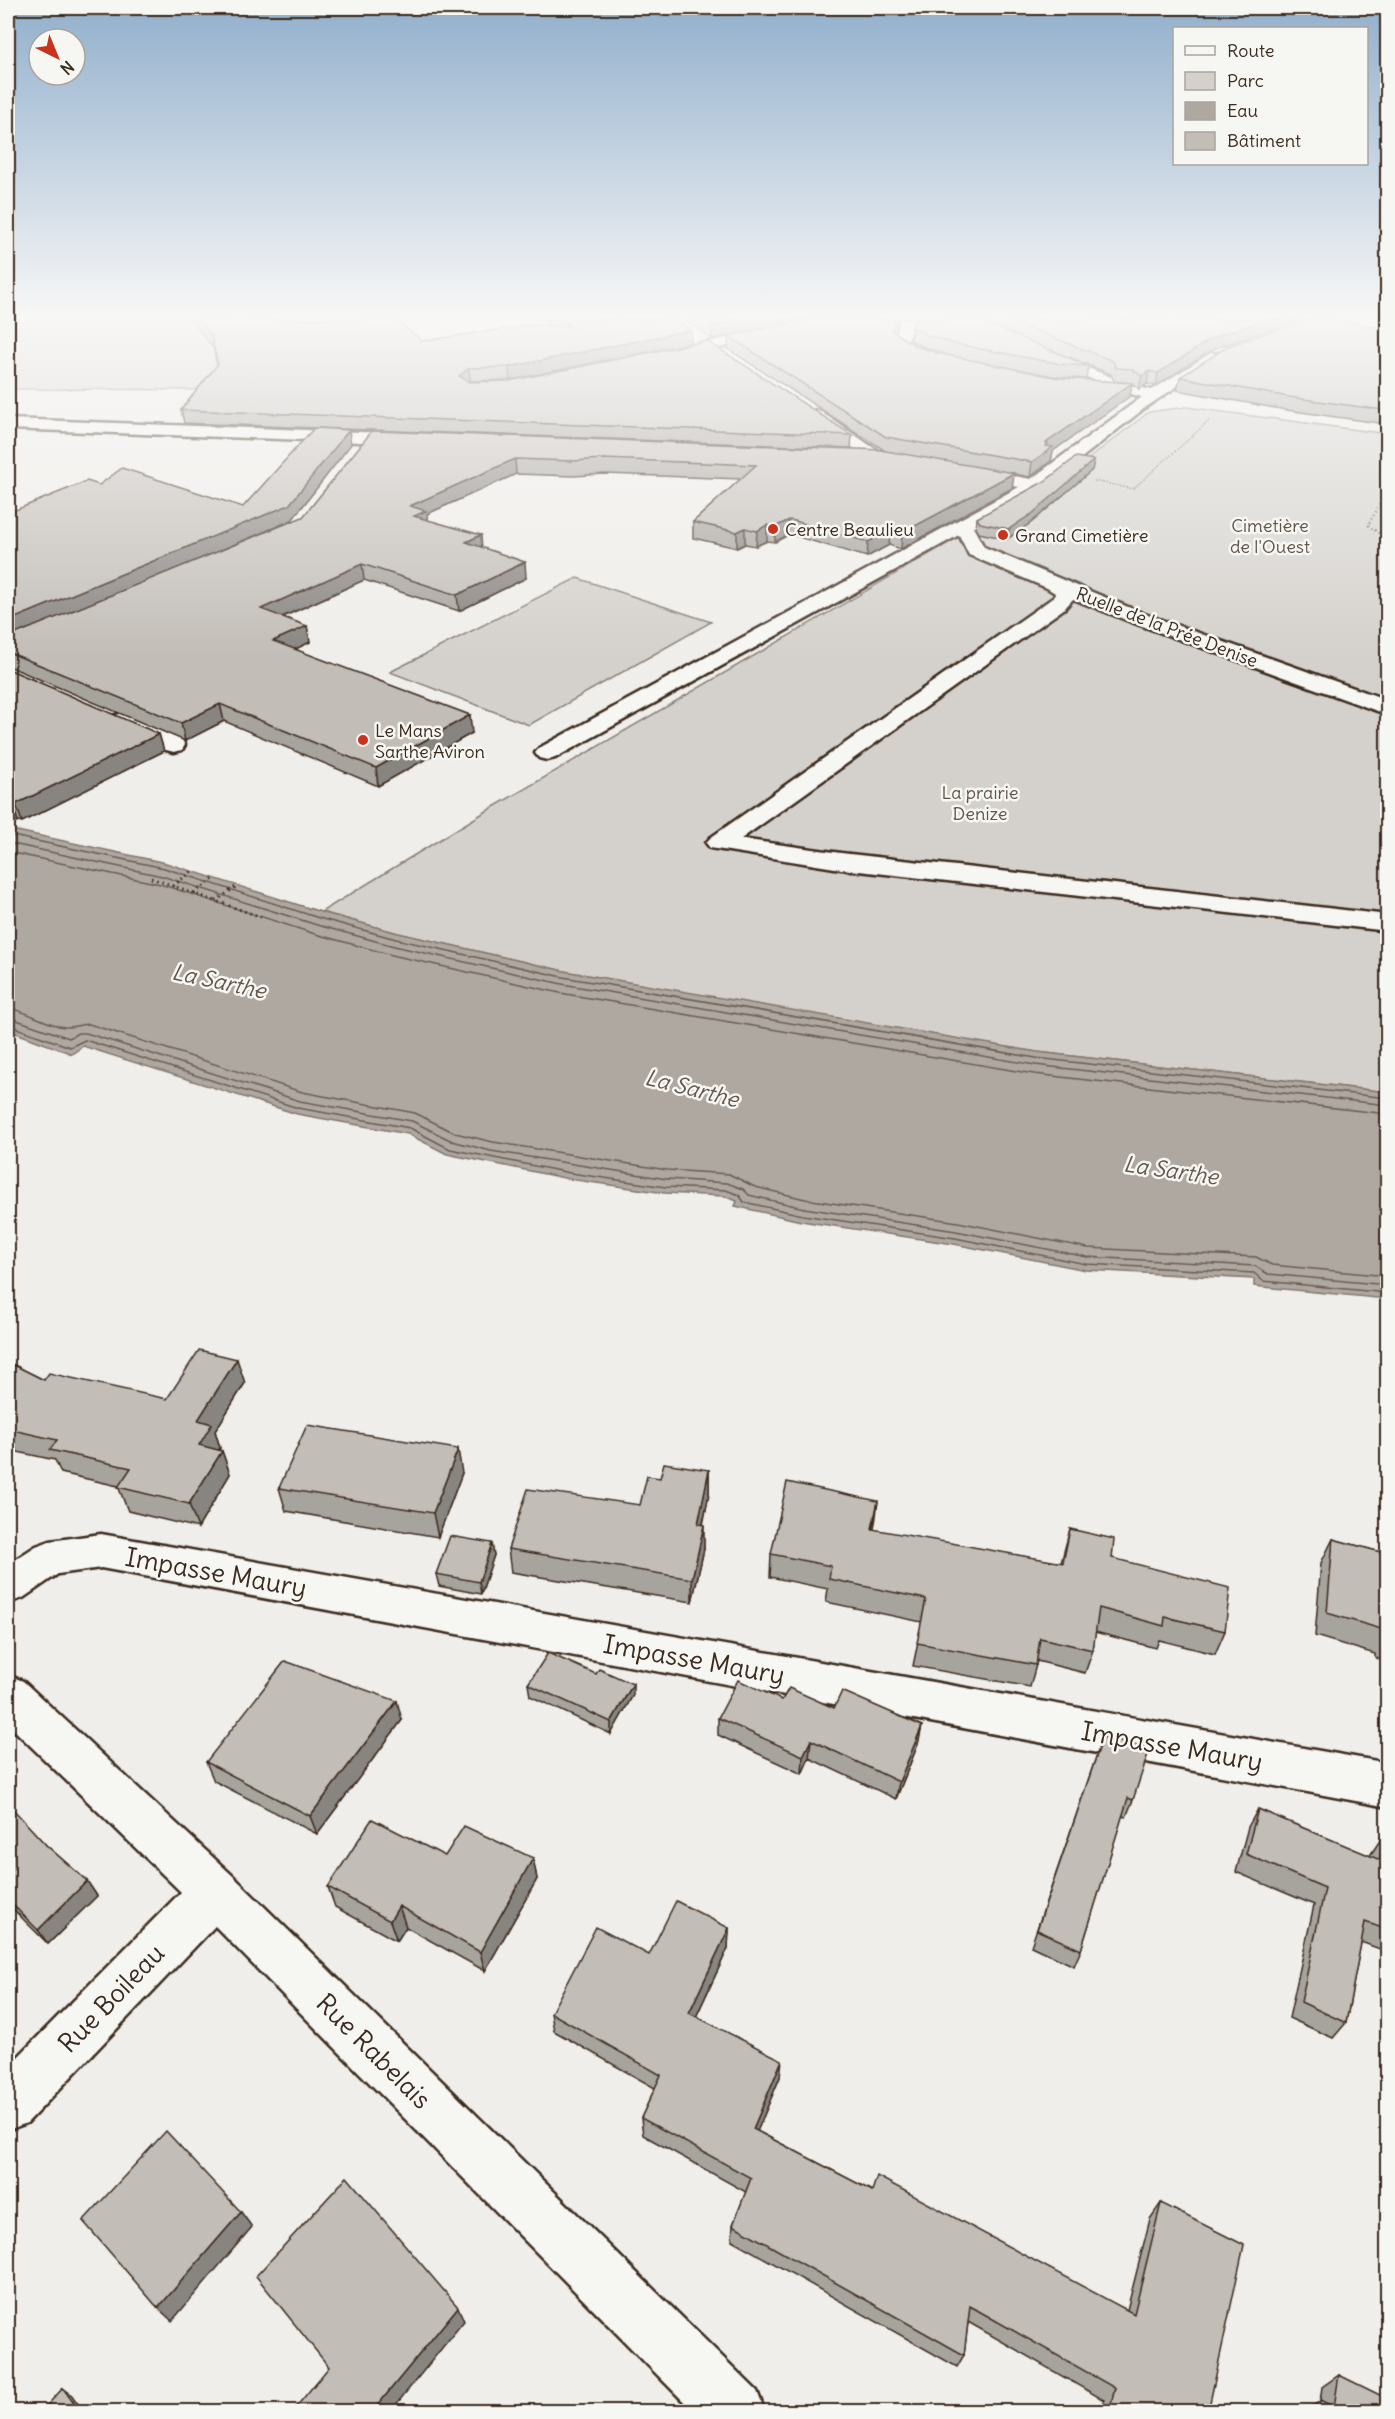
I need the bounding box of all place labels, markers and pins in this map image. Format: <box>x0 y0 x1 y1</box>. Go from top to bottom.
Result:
place label: Centre Beaulieu <box>785 518 914 541</box>
marker: Centre Beaulieu <box>766 522 780 536</box>
place label: Grand Cimetière <box>1015 524 1148 547</box>
marker: Grand Cimetière <box>996 528 1010 542</box>
place label: Le Mans Sarthe Aviron <box>375 719 485 763</box>
marker: Le Mans Sarthe Aviron <box>356 733 370 747</box>

